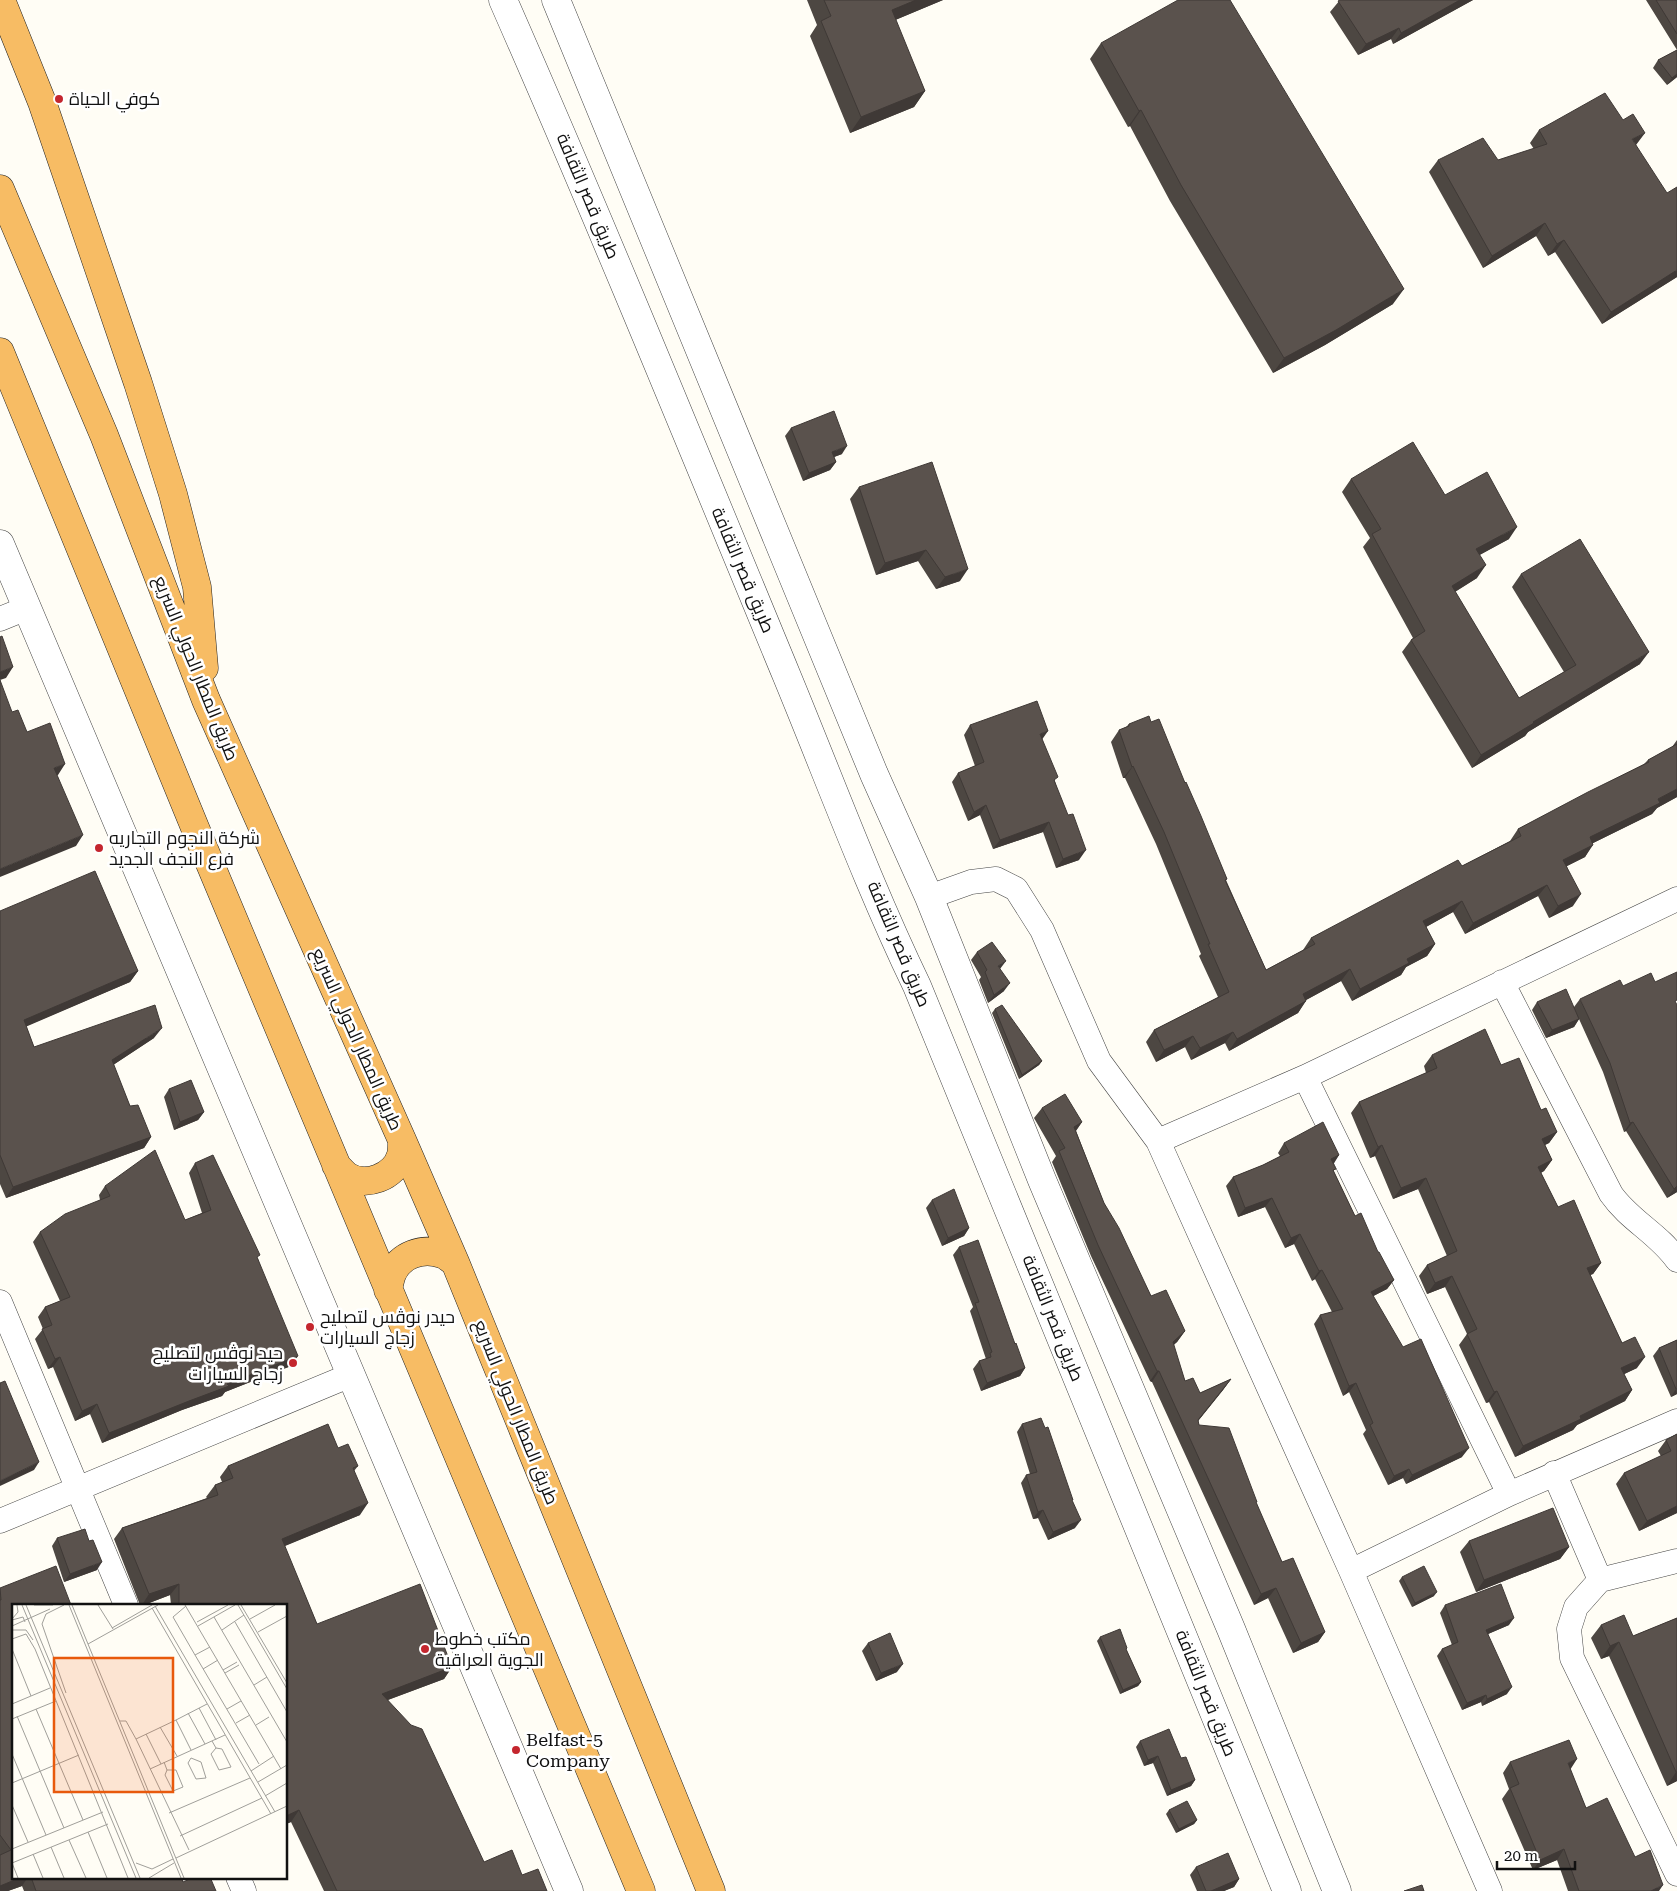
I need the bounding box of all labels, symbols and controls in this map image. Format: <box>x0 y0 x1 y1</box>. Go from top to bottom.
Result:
place label: كوفي الحياة <box>69 88 160 113</box>
marker: كوفي الحياة <box>53 93 65 105</box>
street label: طريق قصر الثقافة <box>551 130 624 263</box>
street label: طريق قصر الثقافة <box>706 504 779 637</box>
street label: طريق المطار الحولي السريع <box>146 572 243 765</box>
place label: شركة النجوم التجاريه فرع النجف الجديد <box>109 827 260 871</box>
marker: شركة النجوم التجاريه فرع النجف الجديد <box>93 842 105 854</box>
street label: طريق قصر الثقافة <box>862 878 935 1011</box>
street label: طريق المطار الحولي السريع <box>304 944 407 1135</box>
street label: طريق قصر الثقافة <box>1017 1252 1088 1385</box>
place label: حيدر نوڤس لتصليح زجاج السيارات <box>320 1306 455 1350</box>
street label: طريق المطار الحولي السريع <box>466 1316 563 1509</box>
marker: حيدر نوڤس لتصليح زجاج السيارات <box>304 1321 316 1333</box>
place label: حيد نوڤس لتصليح زجاج السيارات <box>153 1342 283 1386</box>
marker: حيد نوڤس لتصليح زجاج السيارات <box>287 1357 299 1369</box>
inset map <box>12 1604 288 1878</box>
street label: طريق قصر الثقافة <box>1170 1627 1241 1760</box>
place label: مكتب خطوط الجوية العراقية <box>435 1628 544 1671</box>
marker: مكتب خطوط الجوية العراقية <box>419 1643 431 1655</box>
place label: Belfast-5 Company <box>526 1729 610 1771</box>
marker: Belfast-5 Company <box>510 1744 522 1756</box>
scale bar <box>1497 1838 1574 1870</box>
text: 20 m <box>1504 1847 1539 1865</box>

